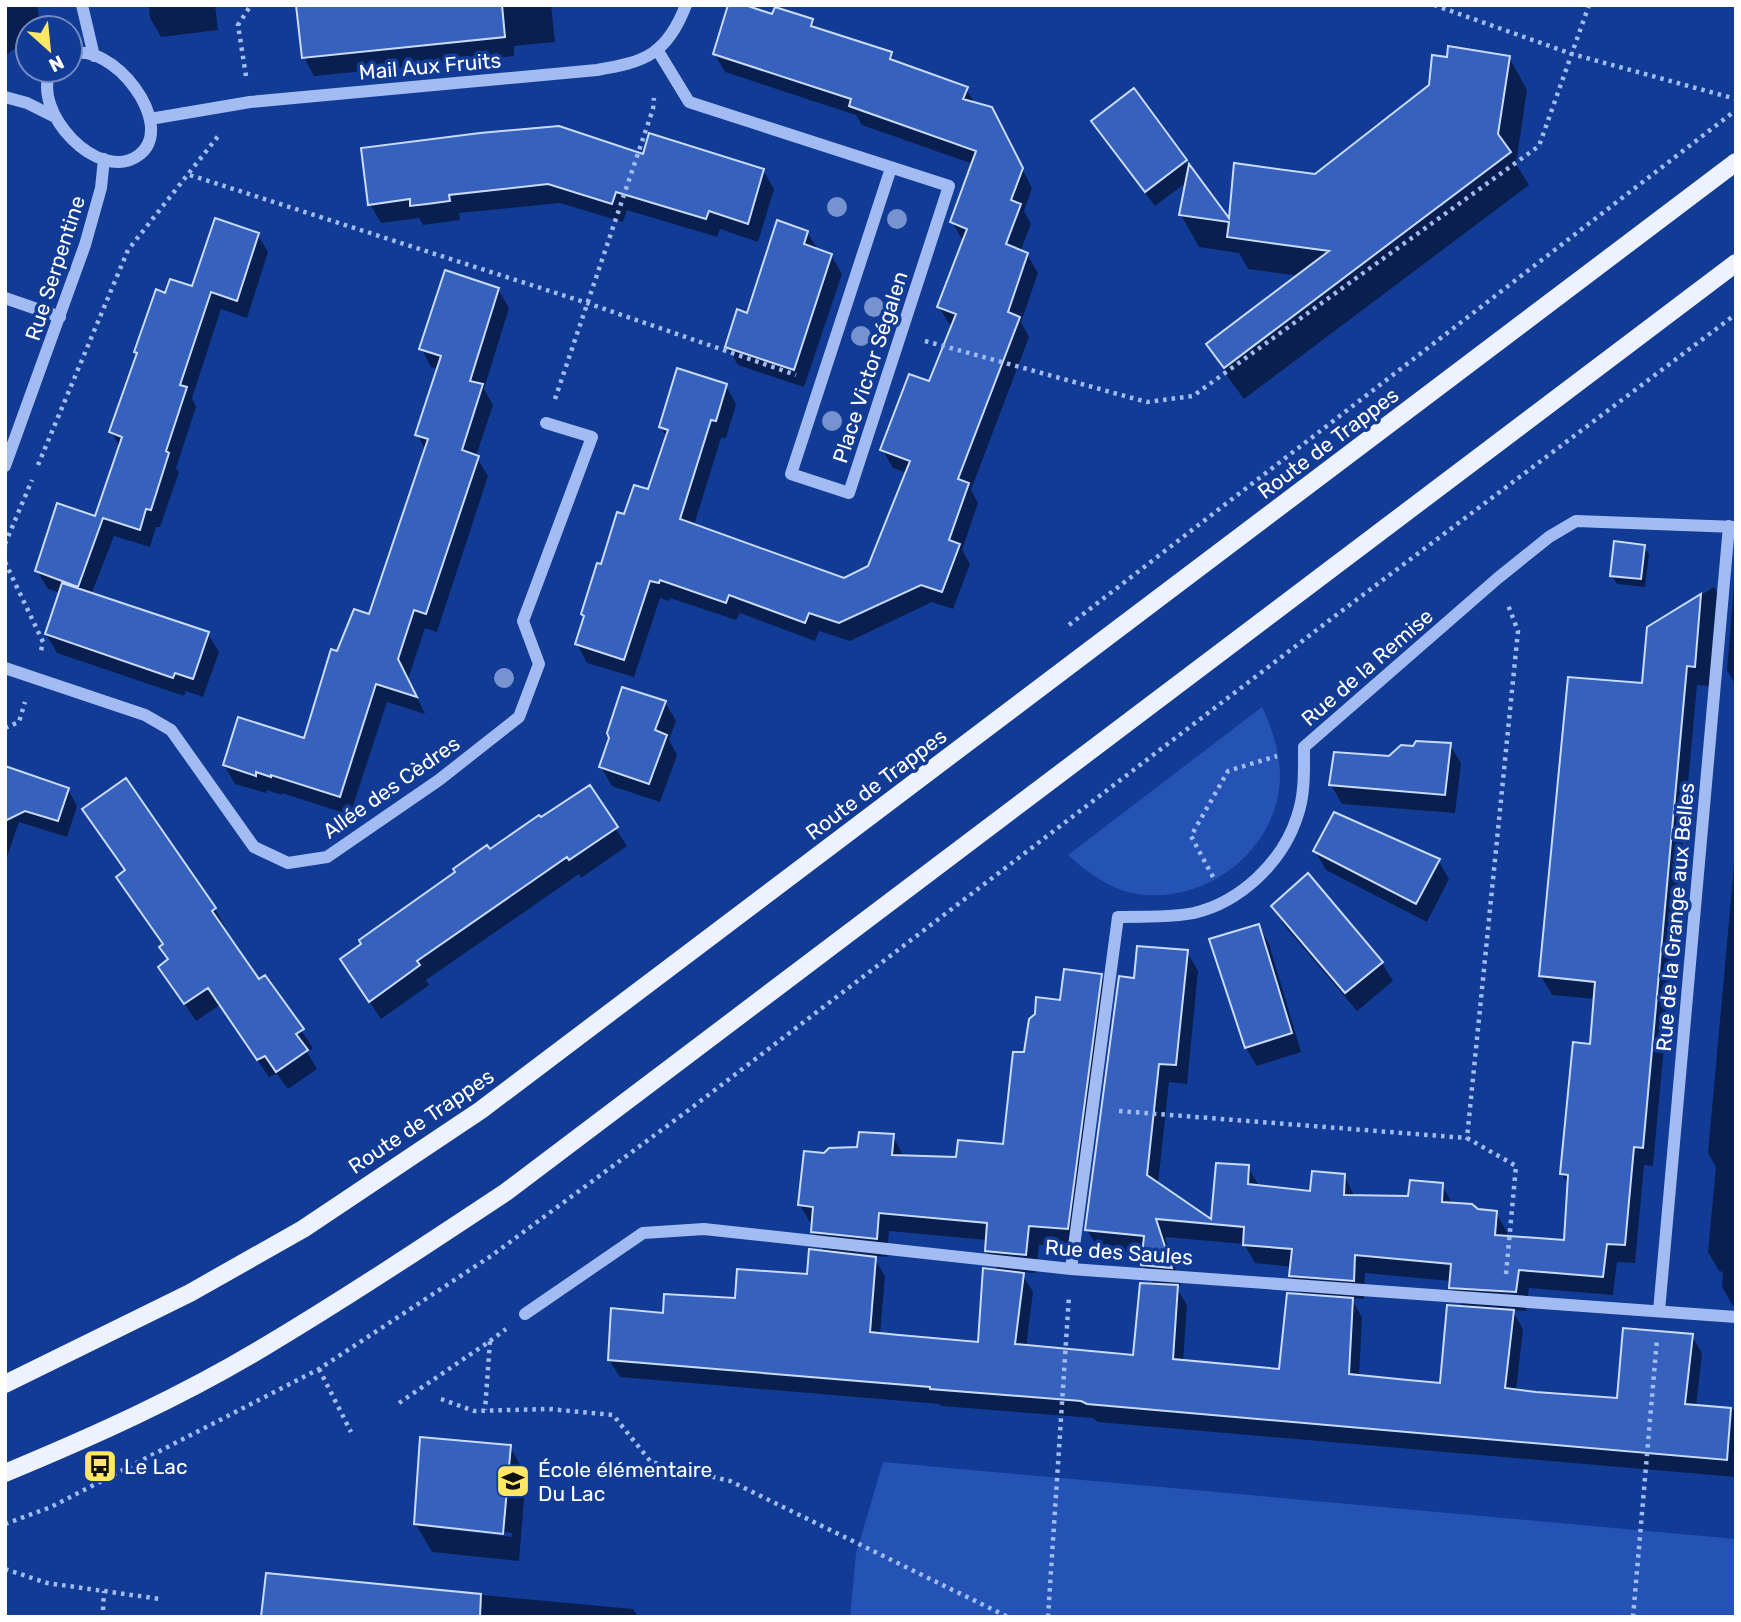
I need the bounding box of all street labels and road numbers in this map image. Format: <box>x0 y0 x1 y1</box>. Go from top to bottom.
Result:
street label: Mail Aux Fruits <box>358 47 502 85</box>
street label: Rue Serpentine <box>20 192 90 344</box>
street label: Place Victor Ségalen <box>827 268 913 466</box>
street label: Route de Trappes <box>1253 382 1403 504</box>
street label: Rue de la Remise <box>1296 603 1438 731</box>
street label: Route de Trappes <box>801 723 951 845</box>
street label: Allée des Cèdres <box>318 730 464 844</box>
street label: Rue de la Grange aux Belles <box>1651 782 1699 1052</box>
street label: Route de Trappes <box>344 1063 498 1179</box>
street label: Rue des Saules <box>1044 1234 1194 1270</box>

